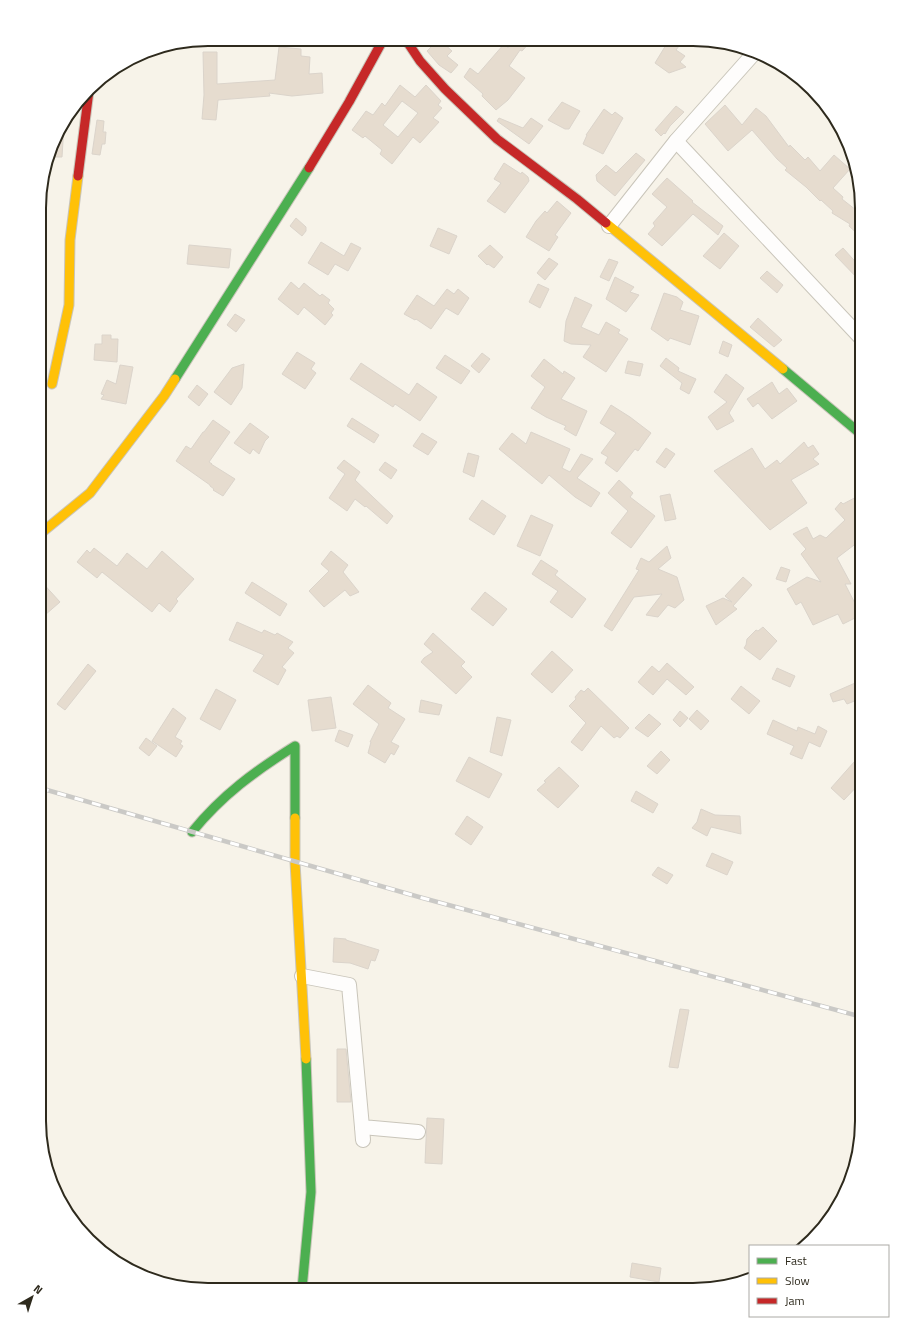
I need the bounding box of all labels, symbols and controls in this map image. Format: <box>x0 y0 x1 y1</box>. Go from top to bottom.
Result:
legend <box>749 1245 889 1317</box>
text: Fast <box>785 1251 808 1270</box>
text: Slow <box>785 1271 810 1290</box>
north arrow <box>12 1277 52 1317</box>
text: N <box>30 1281 46 1298</box>
text: Jam <box>785 1291 805 1310</box>

